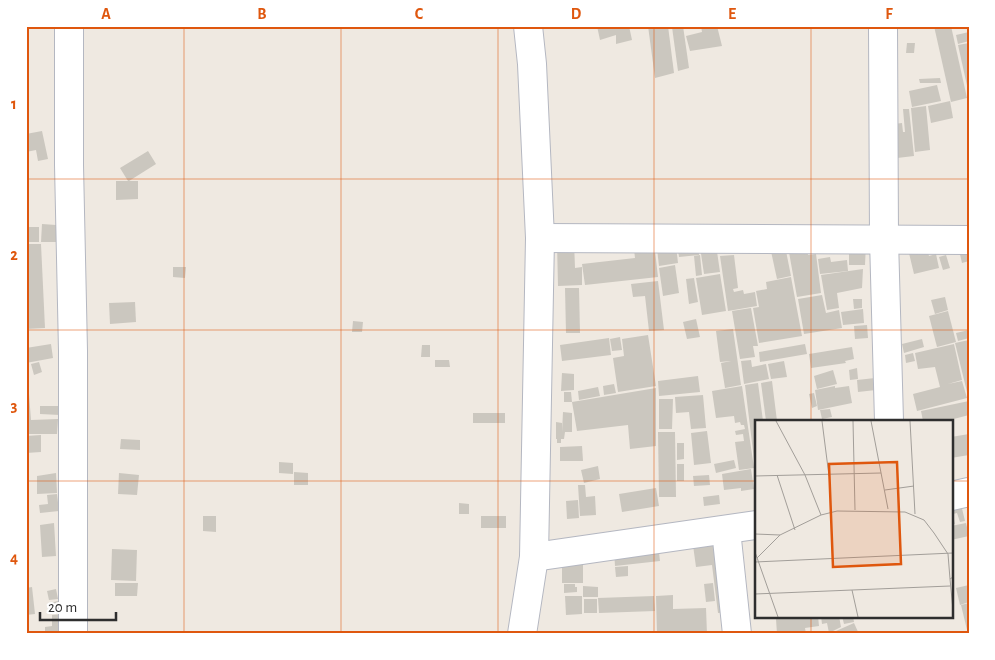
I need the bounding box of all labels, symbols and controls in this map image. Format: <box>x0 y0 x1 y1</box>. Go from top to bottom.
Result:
text: A <box>101 6 111 22</box>
text: B <box>257 6 267 22</box>
text: C <box>415 6 424 22</box>
text: D <box>571 6 582 22</box>
text: E <box>728 6 736 22</box>
text: F <box>885 6 893 22</box>
text: 1 <box>11 96 17 112</box>
text: 2 <box>10 247 18 263</box>
text: 3 <box>11 398 18 414</box>
inset map <box>755 420 952 618</box>
text: 4 <box>10 550 18 566</box>
scale bar <box>40 590 116 622</box>
text: 20 m <box>48 600 77 615</box>

